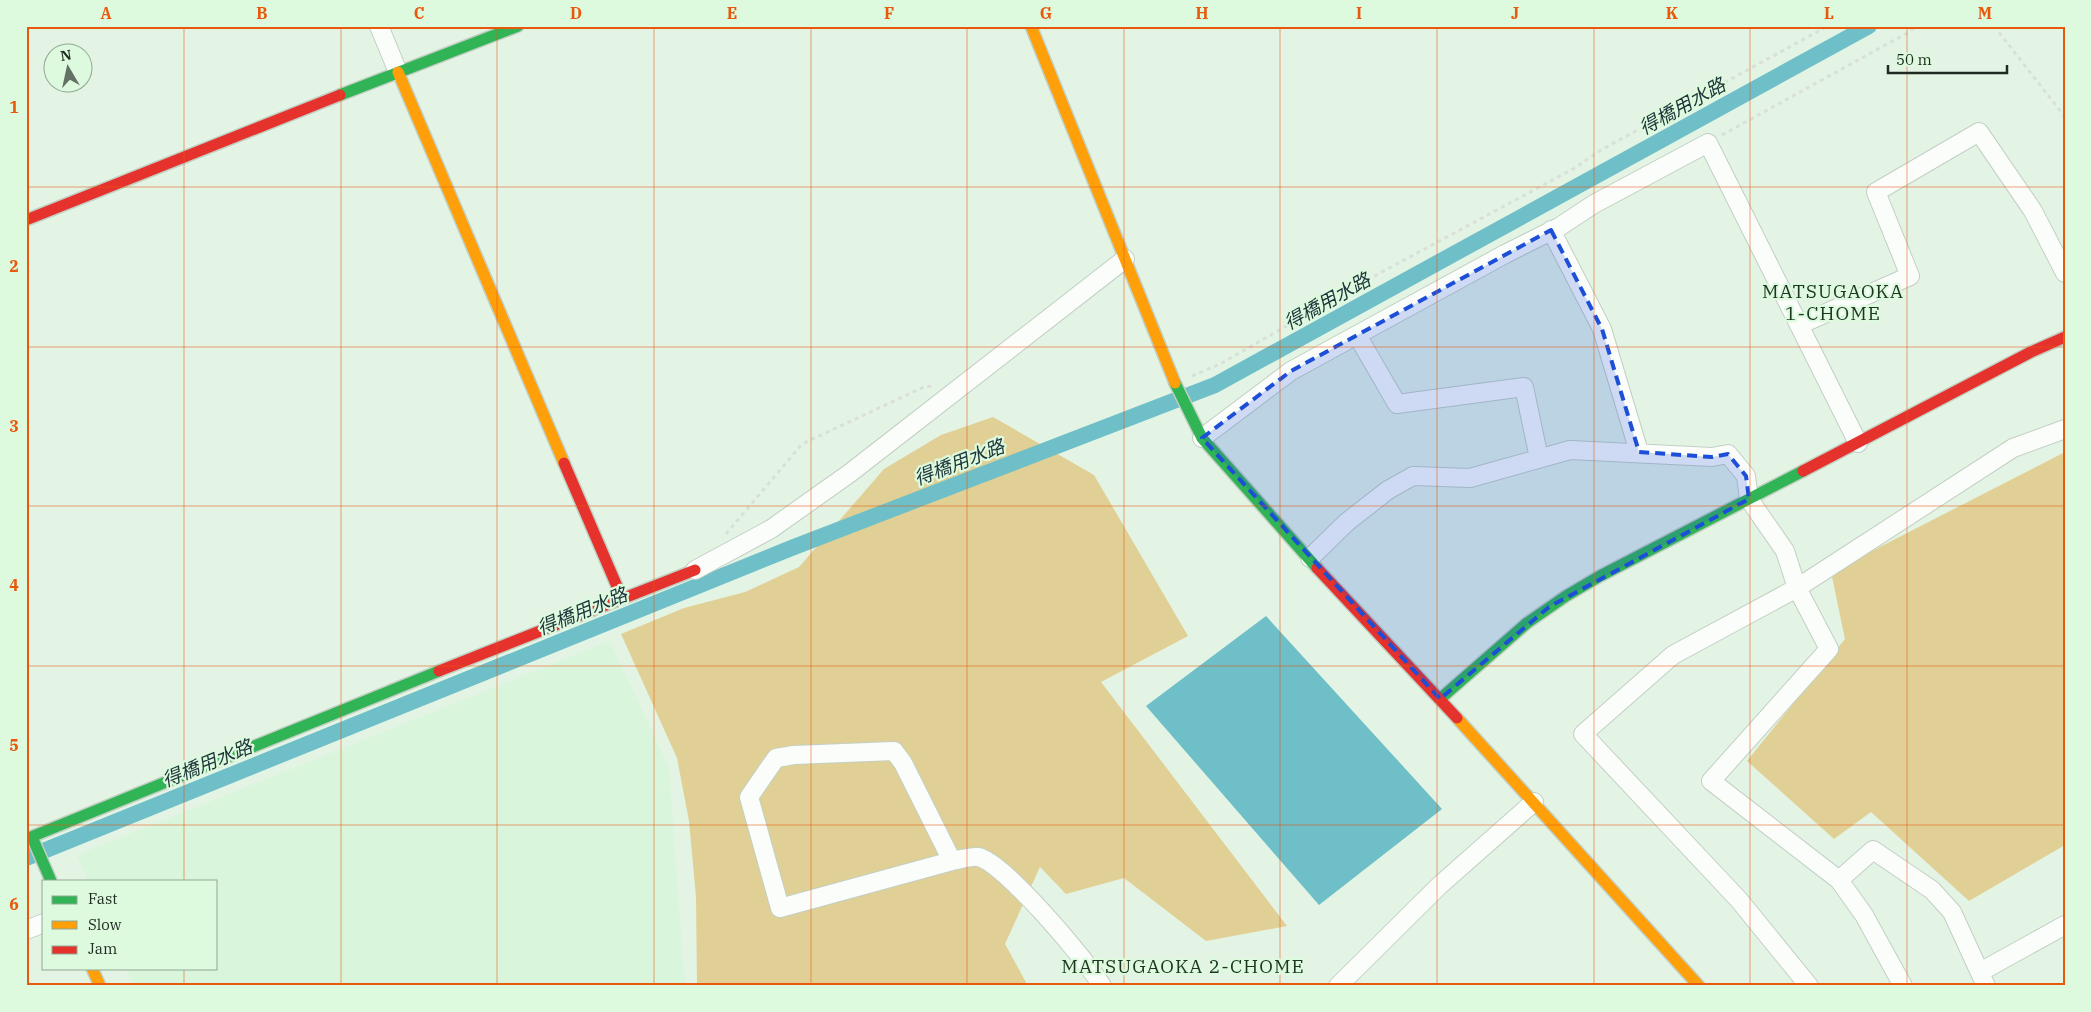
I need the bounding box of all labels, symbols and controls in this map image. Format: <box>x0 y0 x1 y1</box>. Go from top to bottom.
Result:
text: A <box>100 3 112 23</box>
text: B <box>256 3 268 23</box>
text: C <box>414 3 424 23</box>
text: D <box>570 3 582 23</box>
text: E <box>727 3 737 23</box>
text: F <box>884 3 894 23</box>
text: G <box>1040 3 1052 23</box>
text: H <box>1196 3 1209 23</box>
text: I <box>1356 3 1362 23</box>
text: J <box>1511 3 1519 23</box>
text: K <box>1666 3 1679 23</box>
text: L <box>1824 3 1834 23</box>
text: M <box>1978 3 1992 23</box>
north arrow <box>42 42 92 92</box>
scale bar <box>1888 42 2007 74</box>
text: N <box>59 45 73 65</box>
text: 50 m <box>1896 50 1932 69</box>
water label: 得橋用水路 <box>1635 72 1731 140</box>
text: 1 <box>9 97 19 117</box>
text: 2 <box>9 256 19 276</box>
water label: 得橋用水路 <box>1280 267 1376 335</box>
district label: MATSUGAOKA 1-CHOME <box>1762 279 1904 325</box>
text: 3 <box>9 416 19 436</box>
water label: 得橋用水路 <box>910 433 1010 490</box>
text: 4 <box>9 575 19 595</box>
water label: 得橋用水路 <box>533 581 632 640</box>
water label: 得橋用水路 <box>158 733 257 792</box>
text: 5 <box>9 735 19 755</box>
legend <box>42 880 218 970</box>
text: Fast <box>88 889 118 908</box>
text: 6 <box>9 894 19 914</box>
text: Slow <box>88 915 122 934</box>
text: Jam <box>88 939 117 958</box>
district label: MATSUGAOKA 2-CHOME <box>1061 954 1305 978</box>

